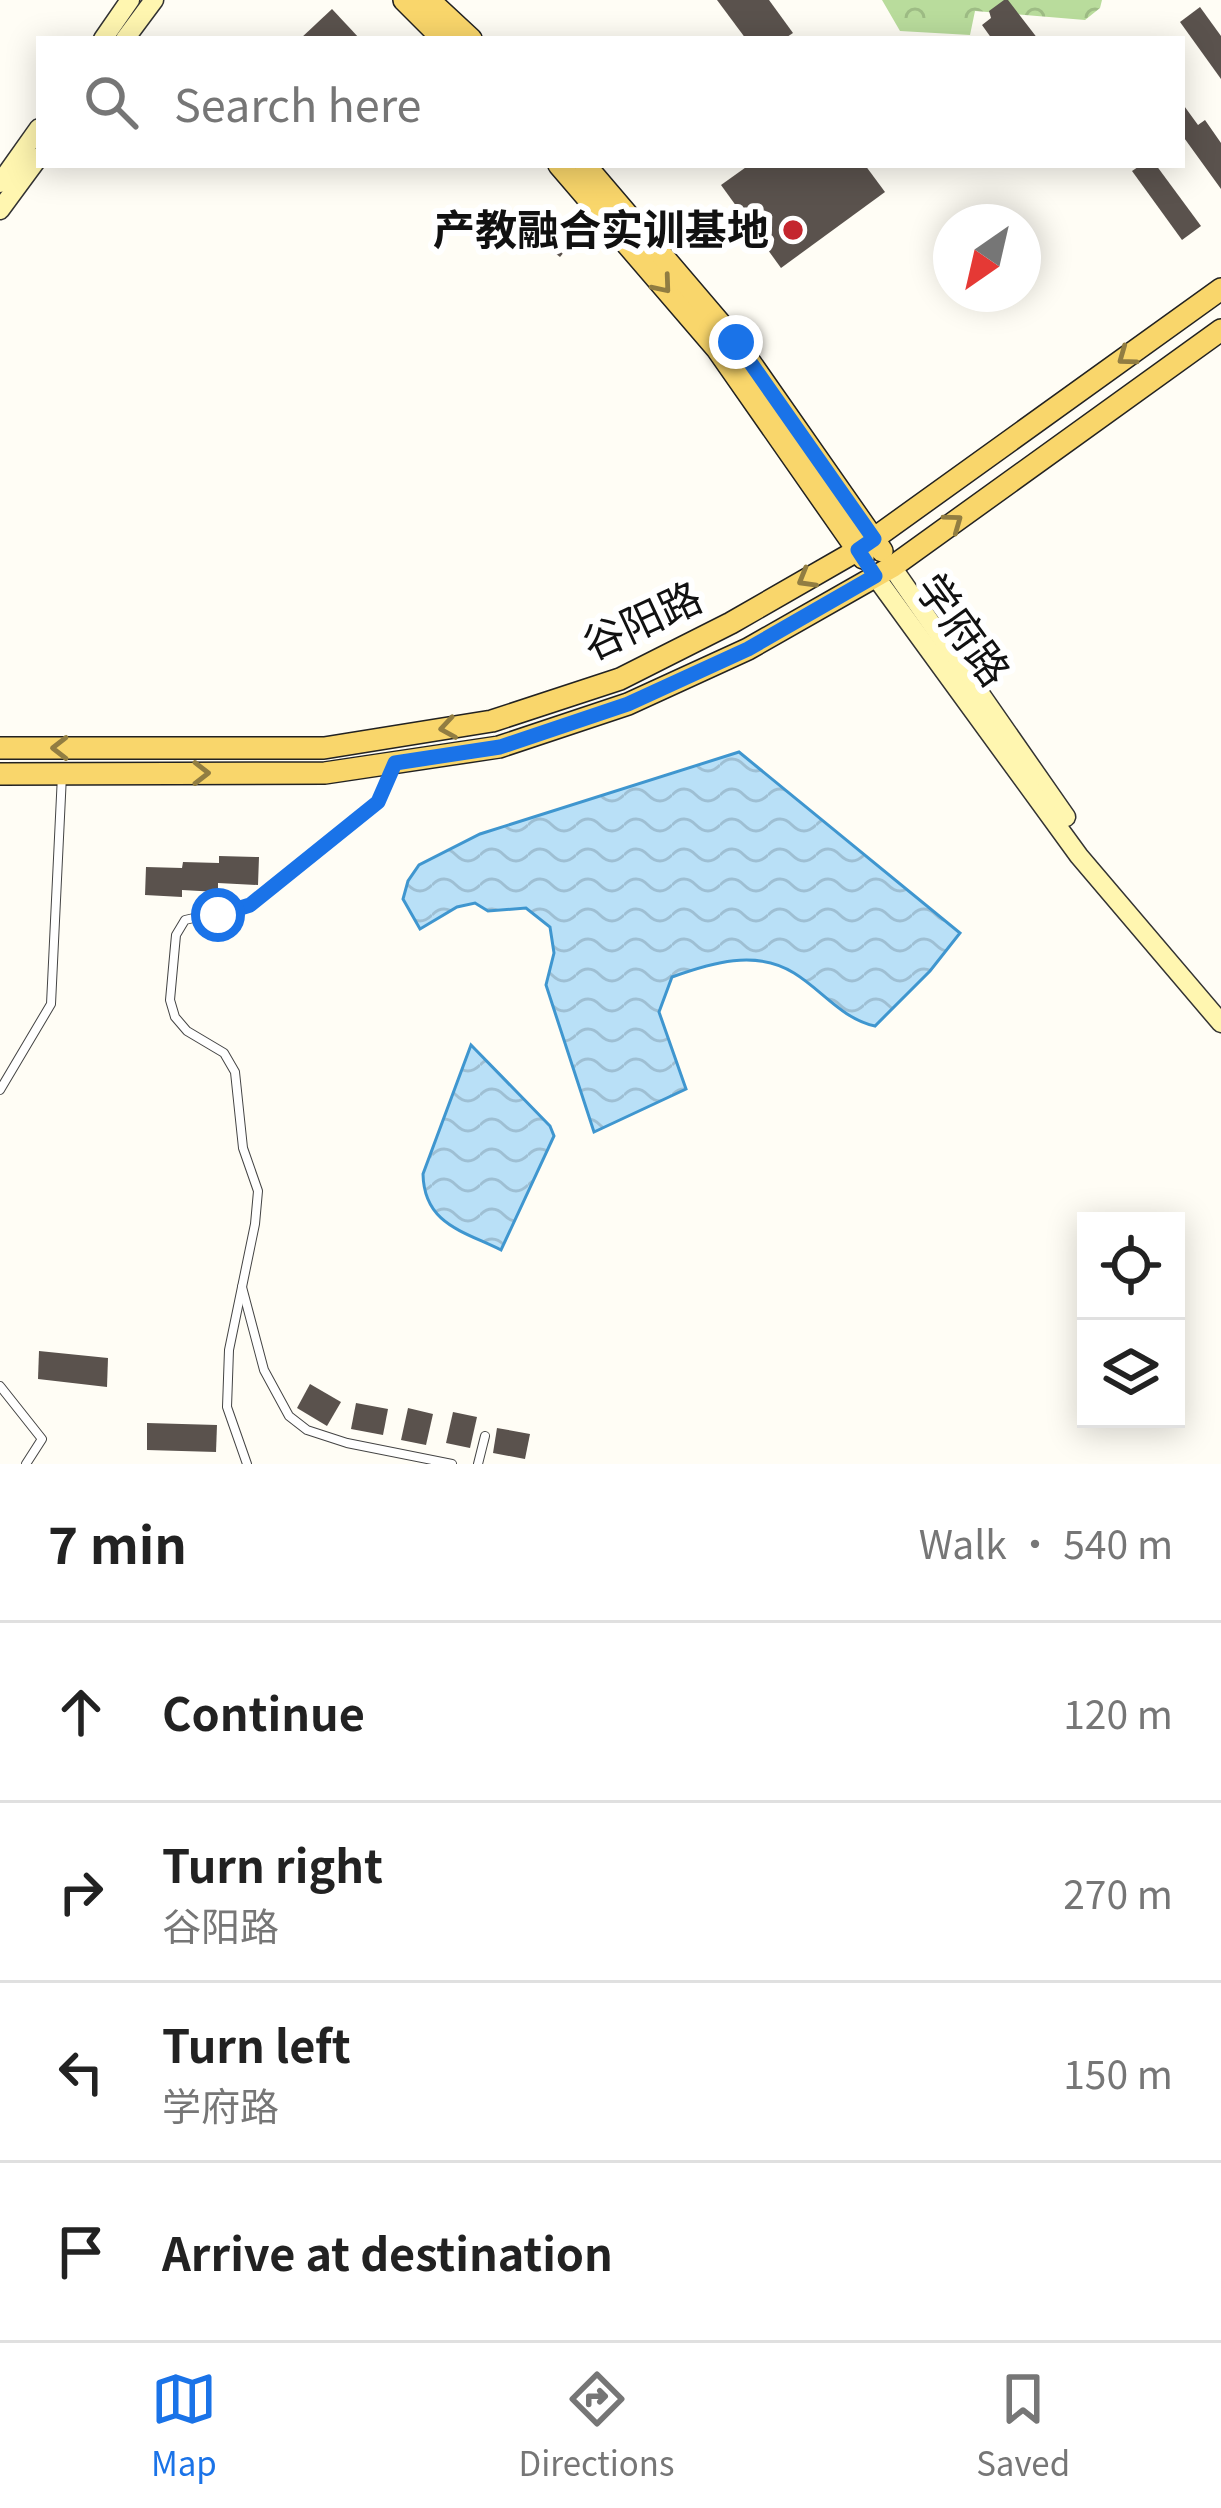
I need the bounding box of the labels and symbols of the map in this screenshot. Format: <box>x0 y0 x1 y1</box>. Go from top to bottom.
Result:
place label: 产教融合实训基地 <box>433 196 769 257</box>
north arrow <box>933 204 1041 312</box>
marker: 产教融合实训基地 <box>780 217 806 243</box>
one-way arrow <box>649 271 671 293</box>
route end <box>709 315 763 369</box>
one-way arrow <box>1117 343 1139 365</box>
one-way arrow <box>941 514 963 536</box>
street label: 学府路 <box>904 559 1028 697</box>
street label: 谷阳路 <box>571 564 711 672</box>
one-way arrow <box>797 564 819 587</box>
one-way arrow <box>439 714 458 740</box>
one-way arrow <box>50 735 68 761</box>
one-way arrow <box>193 760 211 786</box>
route start <box>191 888 245 942</box>

